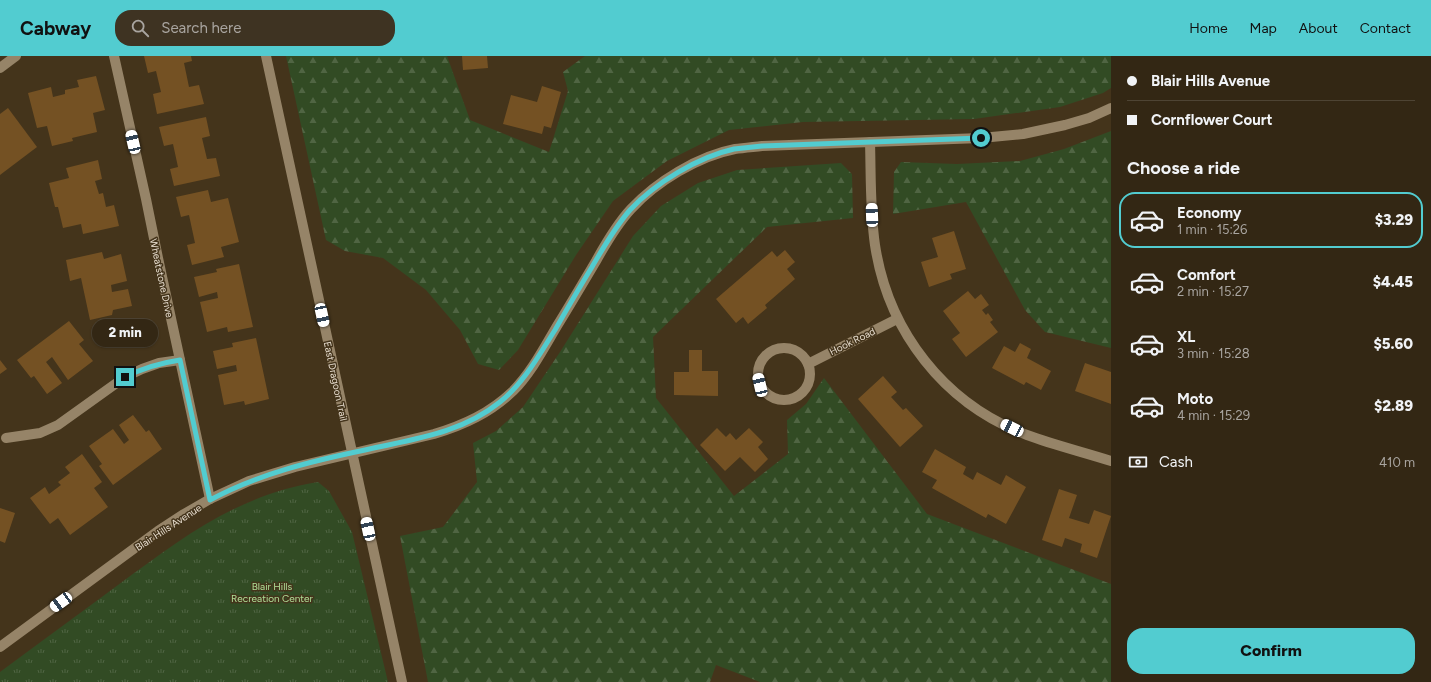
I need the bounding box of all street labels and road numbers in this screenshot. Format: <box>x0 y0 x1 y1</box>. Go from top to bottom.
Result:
street label: Wheatstone Drive <box>147 237 176 319</box>
street label: Hook Road <box>827 325 877 358</box>
street label: East Dragoon Trail <box>321 340 350 422</box>
street label: Blair Hills Avenue <box>133 501 204 554</box>

